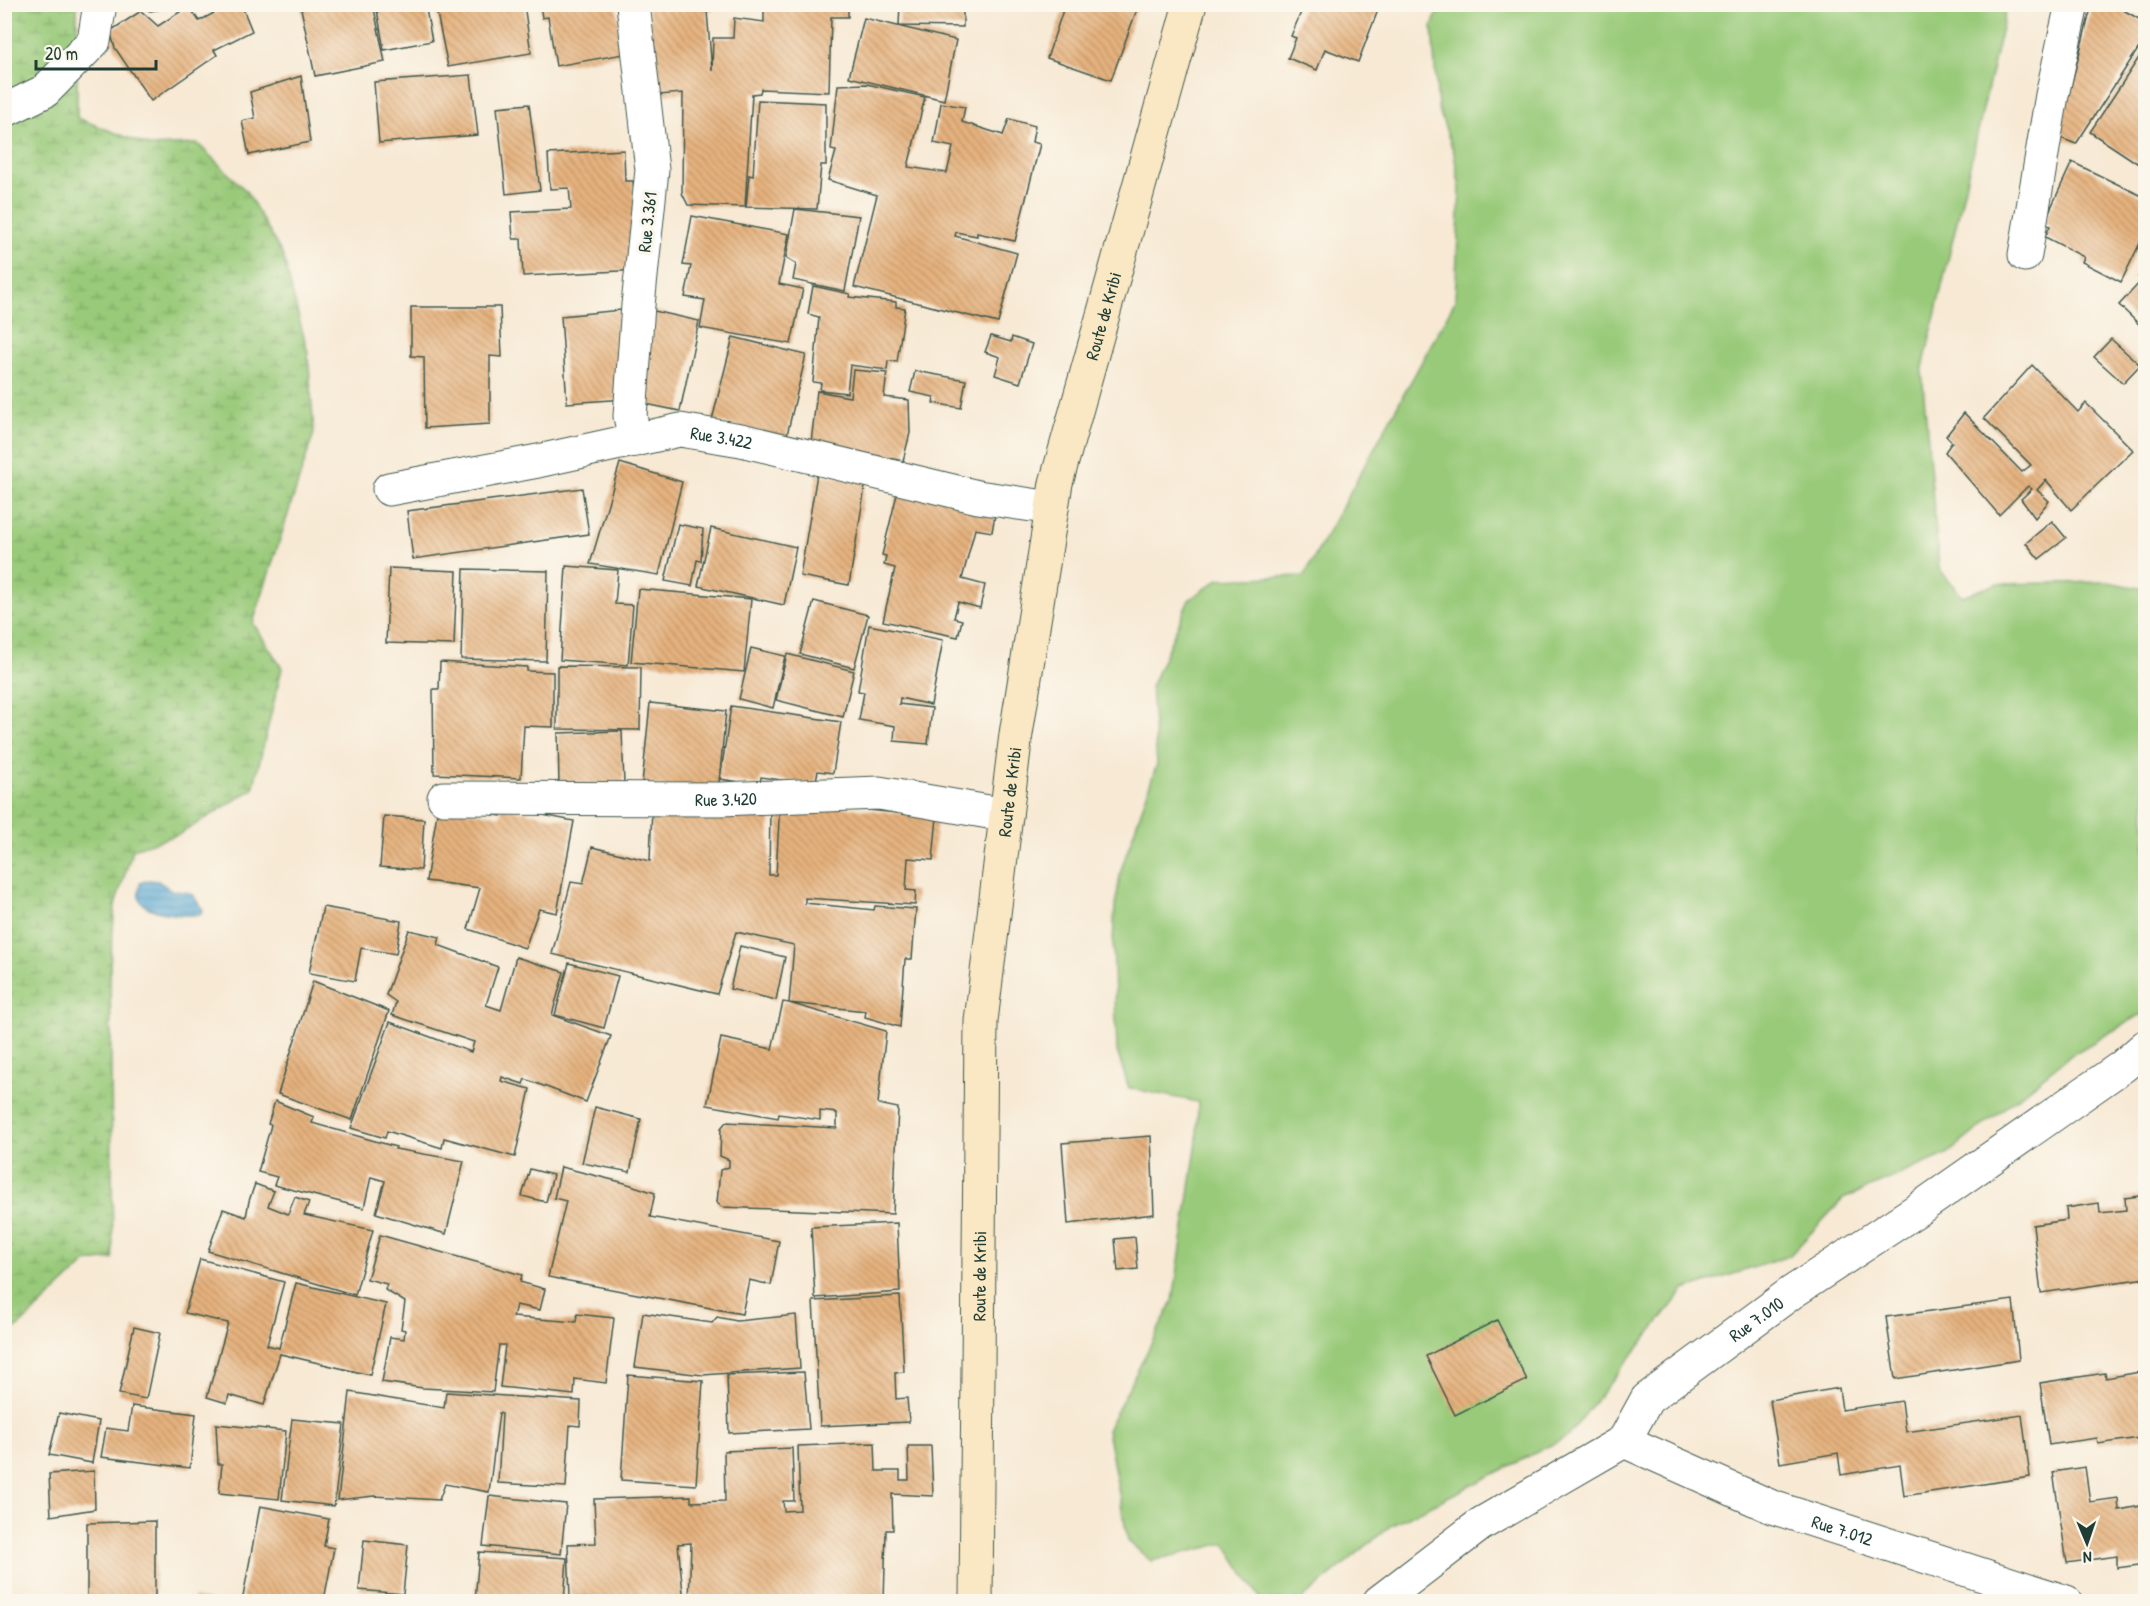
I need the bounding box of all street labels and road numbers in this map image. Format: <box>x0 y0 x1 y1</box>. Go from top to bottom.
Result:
street label: Rue 3.361 <box>631 191 663 253</box>
street label: Route de Kribi <box>1079 269 1127 363</box>
street label: Rue 3.422 <box>689 419 756 455</box>
street label: Route de Kribi <box>991 745 1027 838</box>
street label: Rue 3.420 <box>695 785 757 812</box>
street label: Route de Kribi <box>966 1231 992 1321</box>
street label: Rue 7.010 <box>1724 1290 1788 1347</box>
street label: Rue 7.012 <box>1809 1508 1877 1551</box>

